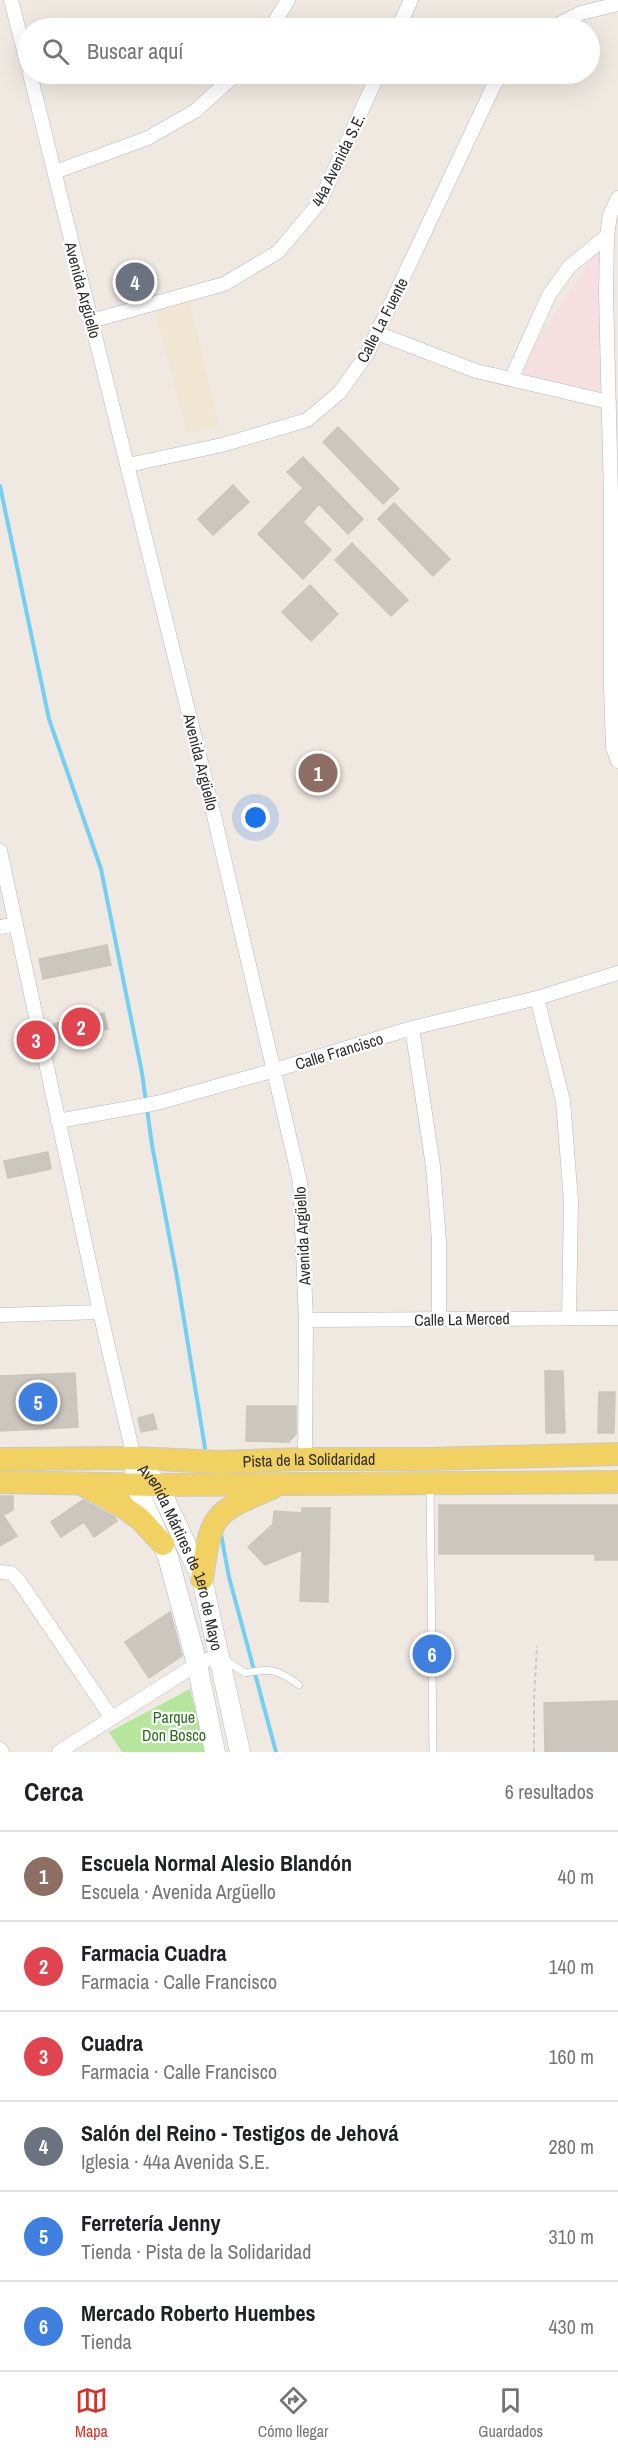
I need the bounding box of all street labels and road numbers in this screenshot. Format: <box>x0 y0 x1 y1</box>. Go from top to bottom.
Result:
street label: 44a Avenida S.E. <box>306 110 370 210</box>
street label: Avenida Argüello <box>59 238 106 341</box>
street label: Calle La Fuente <box>351 274 413 366</box>
street label: Avenida Argüello <box>178 710 224 813</box>
street label: Calle Francisco <box>292 1027 386 1075</box>
street label: Avenida Argüello <box>288 1186 316 1287</box>
street label: Calle La Merced <box>414 1307 510 1331</box>
street label: Pista de la Solidaridad <box>242 1448 375 1472</box>
street label: Avenida Mártires de 1ero de Mayo <box>132 1458 228 1653</box>

